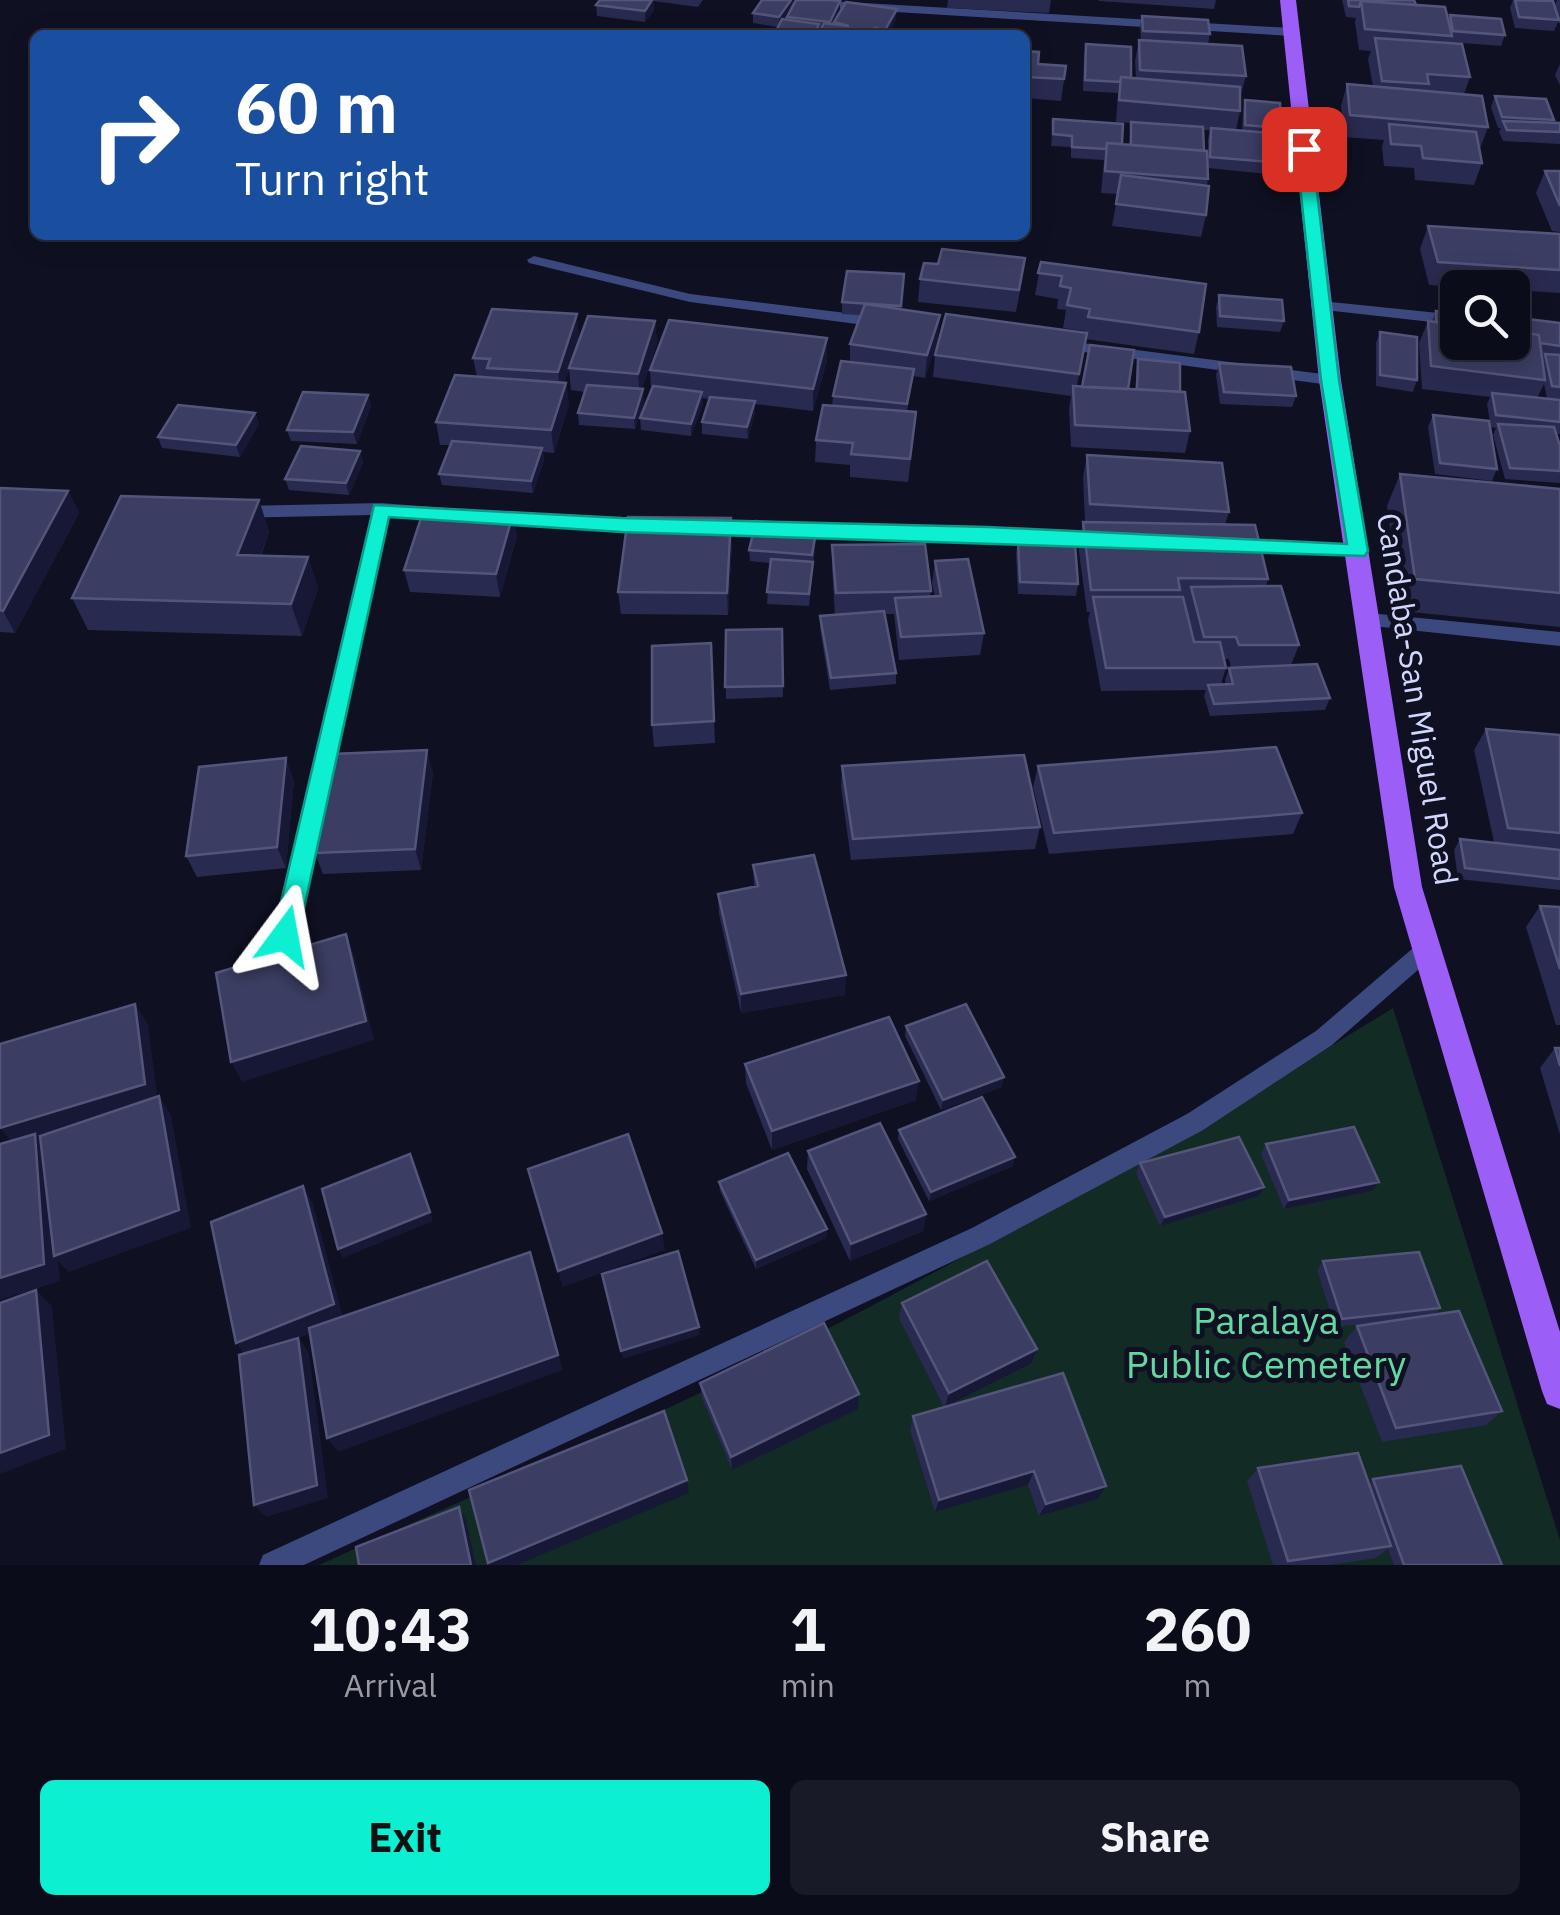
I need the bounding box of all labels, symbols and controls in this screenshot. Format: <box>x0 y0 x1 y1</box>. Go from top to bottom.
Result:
text: 60 m <box>235 61 398 152</box>
icon: right <box>70 70 200 200</box>
pin <box>1262 107 1347 192</box>
icon: arrive <box>1277 122 1332 177</box>
text: Turn right <box>235 149 430 207</box>
map controls <box>1440 270 1530 360</box>
button: search <box>1440 270 1530 360</box>
street label: Candaba-San Miguel Road <box>1368 510 1468 888</box>
position arrow <box>233 884 337 988</box>
park label: Paralaya Public Cemetery <box>1126 1295 1406 1388</box>
text: 10:43 <box>309 1589 472 1668</box>
text: 1 <box>790 1589 826 1668</box>
text: 260 <box>1143 1589 1251 1668</box>
text: Arrival <box>344 1664 437 1706</box>
text: min <box>781 1664 835 1706</box>
text: m <box>1184 1664 1211 1706</box>
button: Exit <box>40 1780 770 1895</box>
button: Share <box>790 1780 1520 1895</box>

